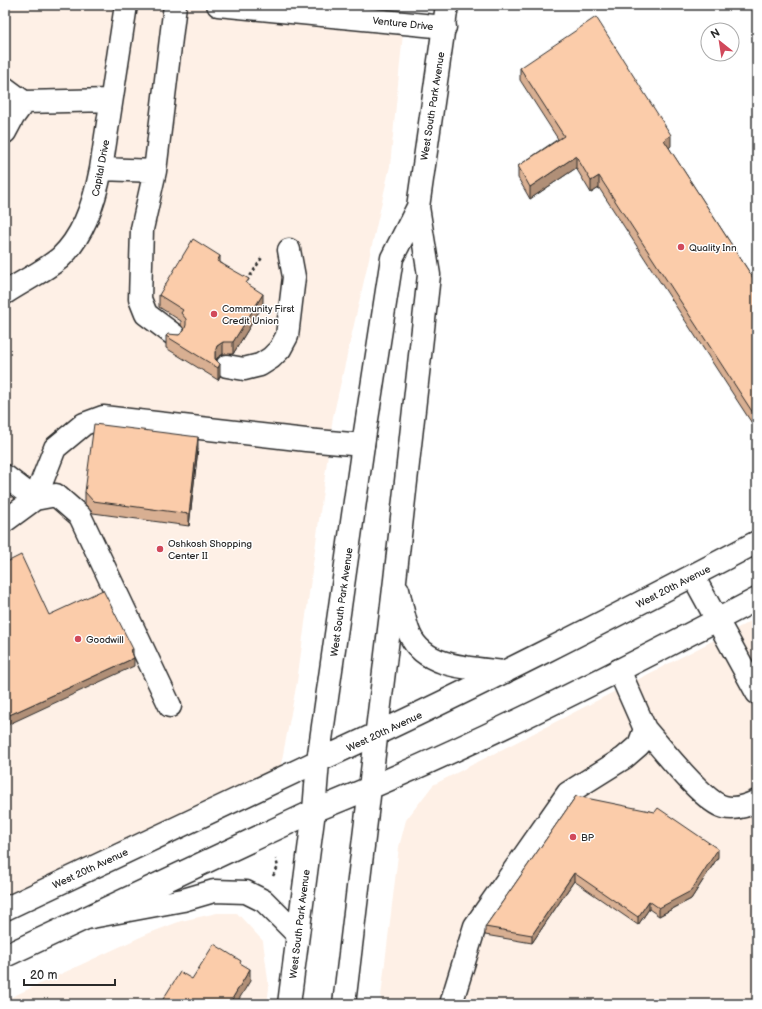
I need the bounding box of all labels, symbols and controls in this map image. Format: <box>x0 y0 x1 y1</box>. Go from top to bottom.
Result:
street label: Venture Drive <box>372 15 434 33</box>
north arrow <box>700 22 740 62</box>
text: N <box>708 26 722 41</box>
street label: West South Park Avenue <box>418 51 448 161</box>
street label: Capital Drive <box>90 139 112 198</box>
marker: Quality Inn <box>676 242 686 252</box>
place label: Quality Inn <box>689 242 737 254</box>
place label: Community First Credit Union <box>222 303 294 327</box>
marker: Community First Credit Union <box>209 309 219 319</box>
place label: Oshkosh Shopping Center II <box>168 538 252 562</box>
marker: Oshkosh Shopping Center II <box>155 544 165 554</box>
street label: West South Park Avenue <box>328 547 356 657</box>
street label: West 20th Avenue <box>634 563 713 611</box>
marker: Goodwill <box>73 634 83 644</box>
place label: Goodwill <box>86 634 124 646</box>
street label: West 20th Avenue <box>345 709 424 755</box>
marker: BP <box>568 832 578 842</box>
place label: BP <box>581 832 595 844</box>
street label: West 20th Avenue <box>51 846 130 892</box>
street label: West South Park Avenue <box>287 869 313 979</box>
scale bar <box>24 961 115 987</box>
text: 20 m <box>30 968 57 983</box>

